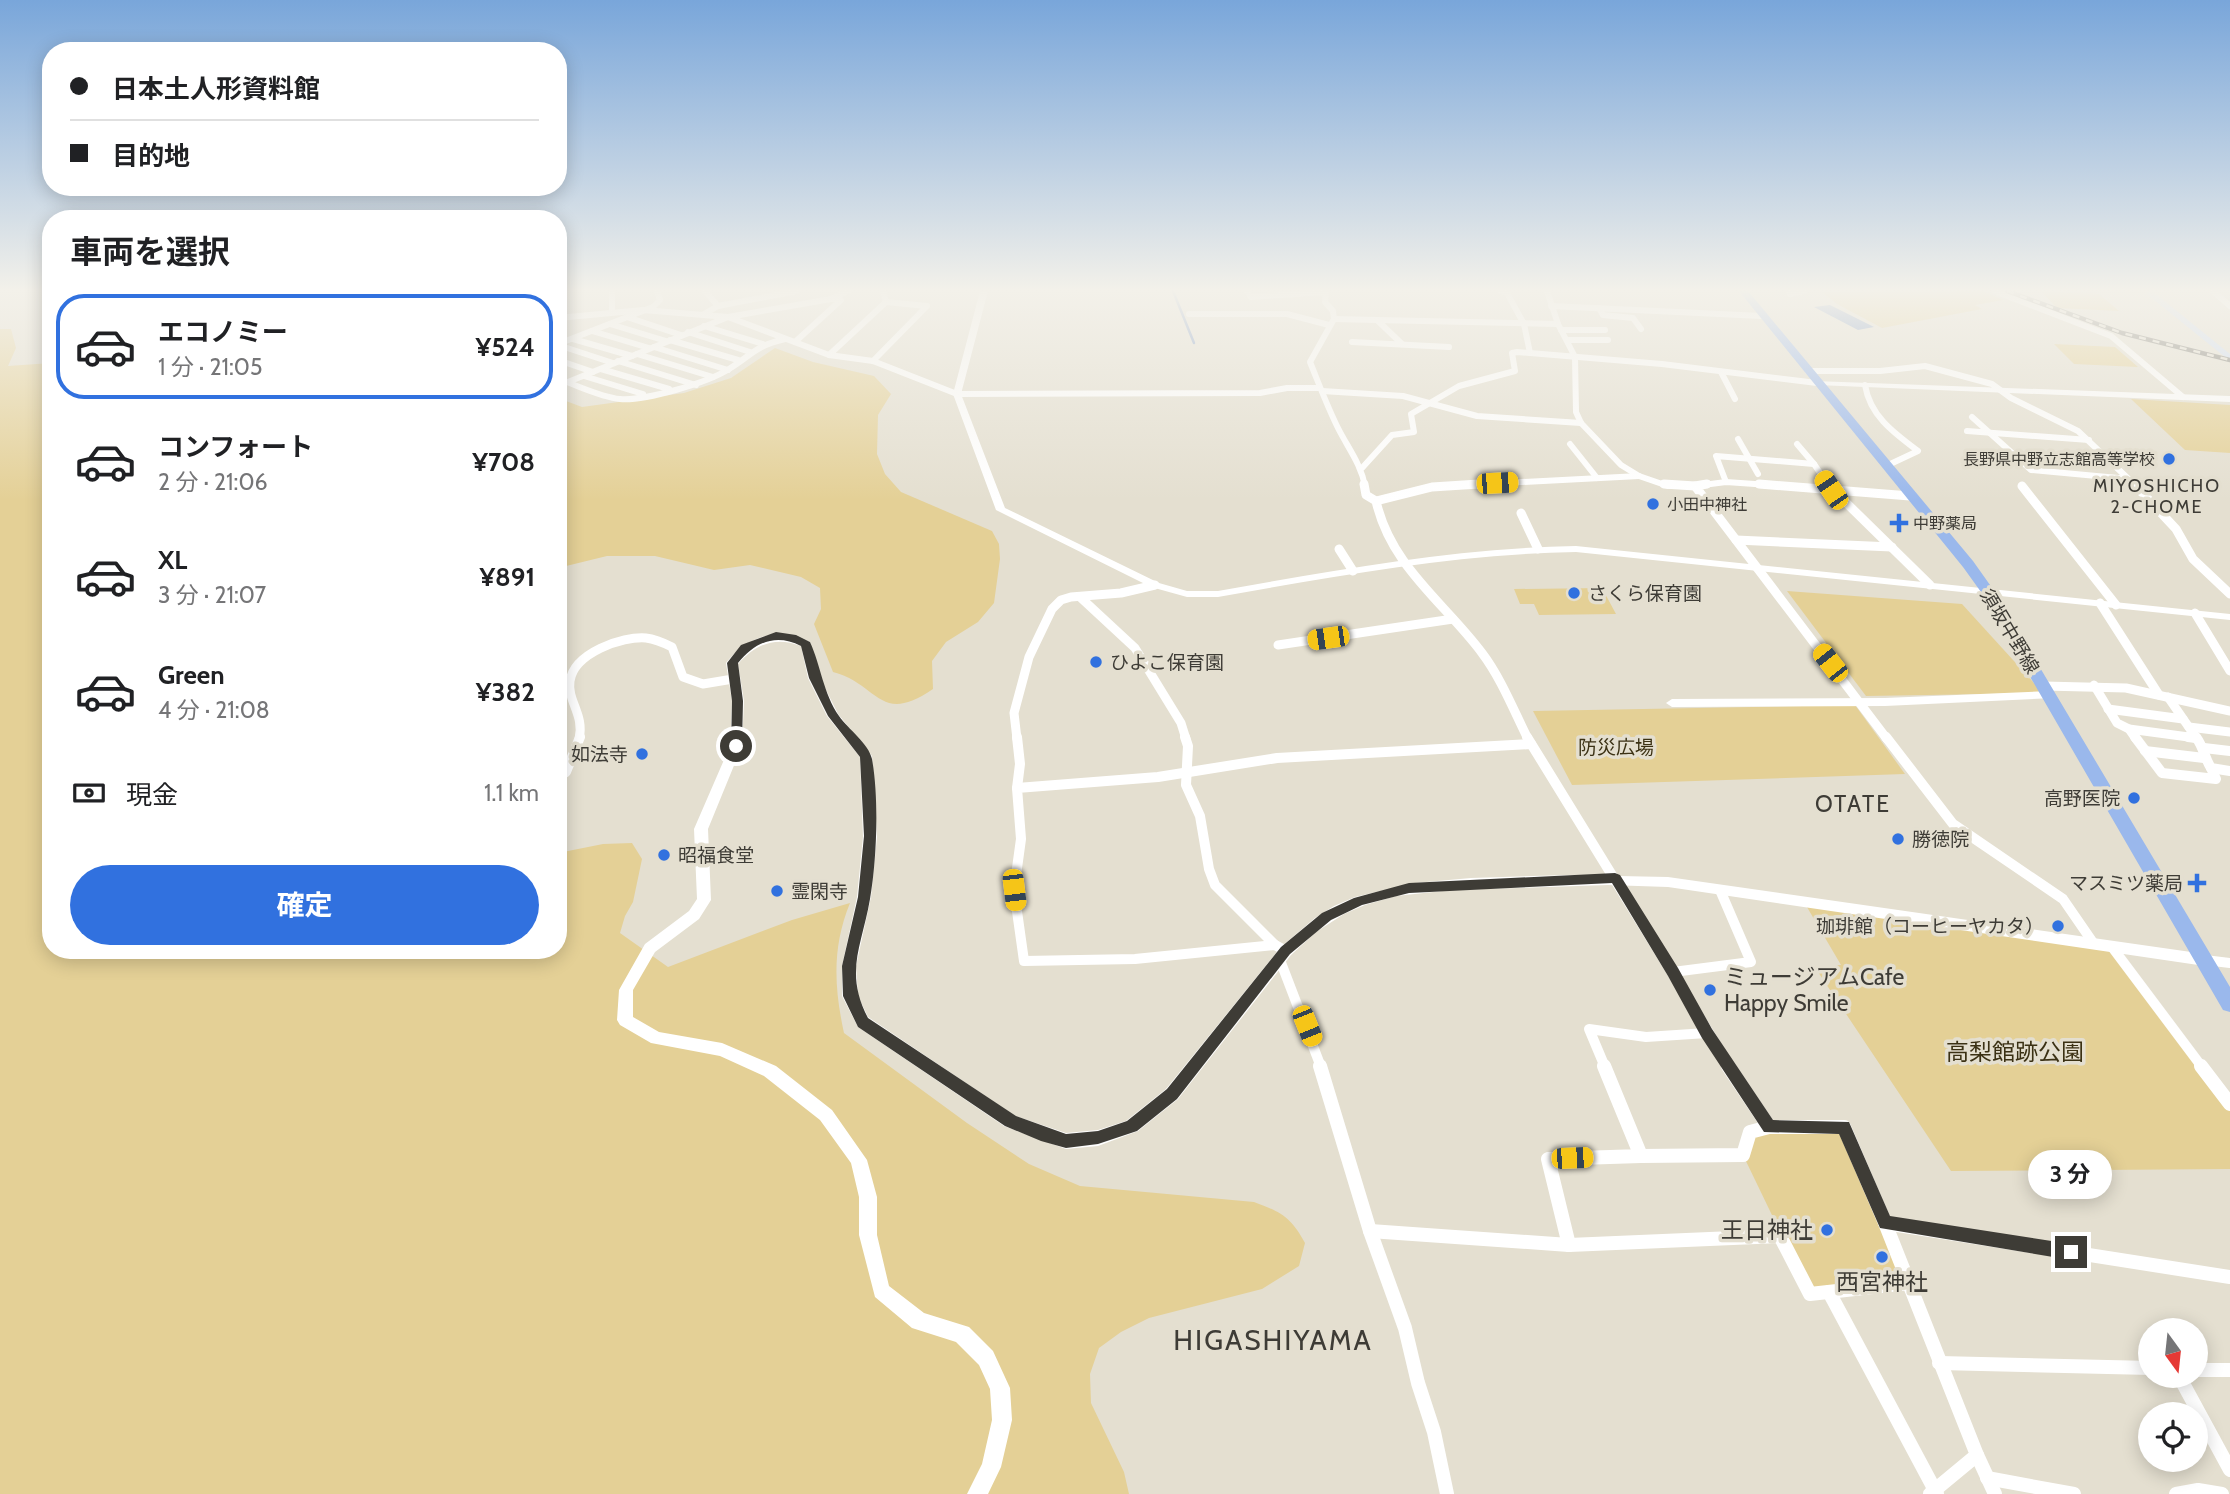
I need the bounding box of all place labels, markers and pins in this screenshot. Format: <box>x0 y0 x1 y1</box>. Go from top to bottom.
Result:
place label: 長野県中野立志館高等学校 <box>1963 450 2155 469</box>
marker: 長野県中野立志館高等学校 <box>2161 451 2177 467</box>
place label: 小田中神社 <box>1667 495 1747 514</box>
marker: 小田中神社 <box>1645 496 1661 512</box>
place label: 中野薬局 <box>1913 514 1977 533</box>
marker: 中野薬局 <box>1891 515 1907 531</box>
place label: さくら保育園 <box>1588 582 1702 605</box>
marker: さくら保育園 <box>1566 585 1582 601</box>
place label: ひよこ保育園 <box>1110 651 1224 674</box>
marker: ひよこ保育園 <box>1088 654 1104 670</box>
place label: 如法寺 <box>571 743 628 766</box>
marker: 如法寺 <box>634 746 650 762</box>
place label: 高野医院 <box>2044 787 2120 810</box>
marker: 高野医院 <box>2126 790 2142 806</box>
place label: 勝徳院 <box>1912 828 1969 851</box>
marker: 勝徳院 <box>1890 831 1906 847</box>
place label: 昭福食堂 <box>678 844 754 867</box>
marker: 昭福食堂 <box>656 847 672 863</box>
place label: マスミツ薬局 <box>2069 872 2183 895</box>
marker: マスミツ薬局 <box>2189 875 2205 891</box>
place label: 霊閑寺 <box>791 880 848 903</box>
marker: 霊閑寺 <box>769 883 785 899</box>
place label: 珈琲館（コーヒーヤカタ） <box>1816 915 2044 938</box>
marker: 珈琲館（コーヒーヤカタ） <box>2050 918 2066 934</box>
place label: ミュージアムCafe Happy Smile <box>1724 963 1904 1017</box>
marker: ミュージアムCafe Happy Smile <box>1702 982 1718 998</box>
place label: 王日神社 <box>1721 1216 1813 1244</box>
marker: 王日神社 <box>1819 1222 1835 1238</box>
marker: 西宮神社 <box>1874 1249 1890 1265</box>
place label: 西宮神社 <box>1836 1268 1928 1296</box>

